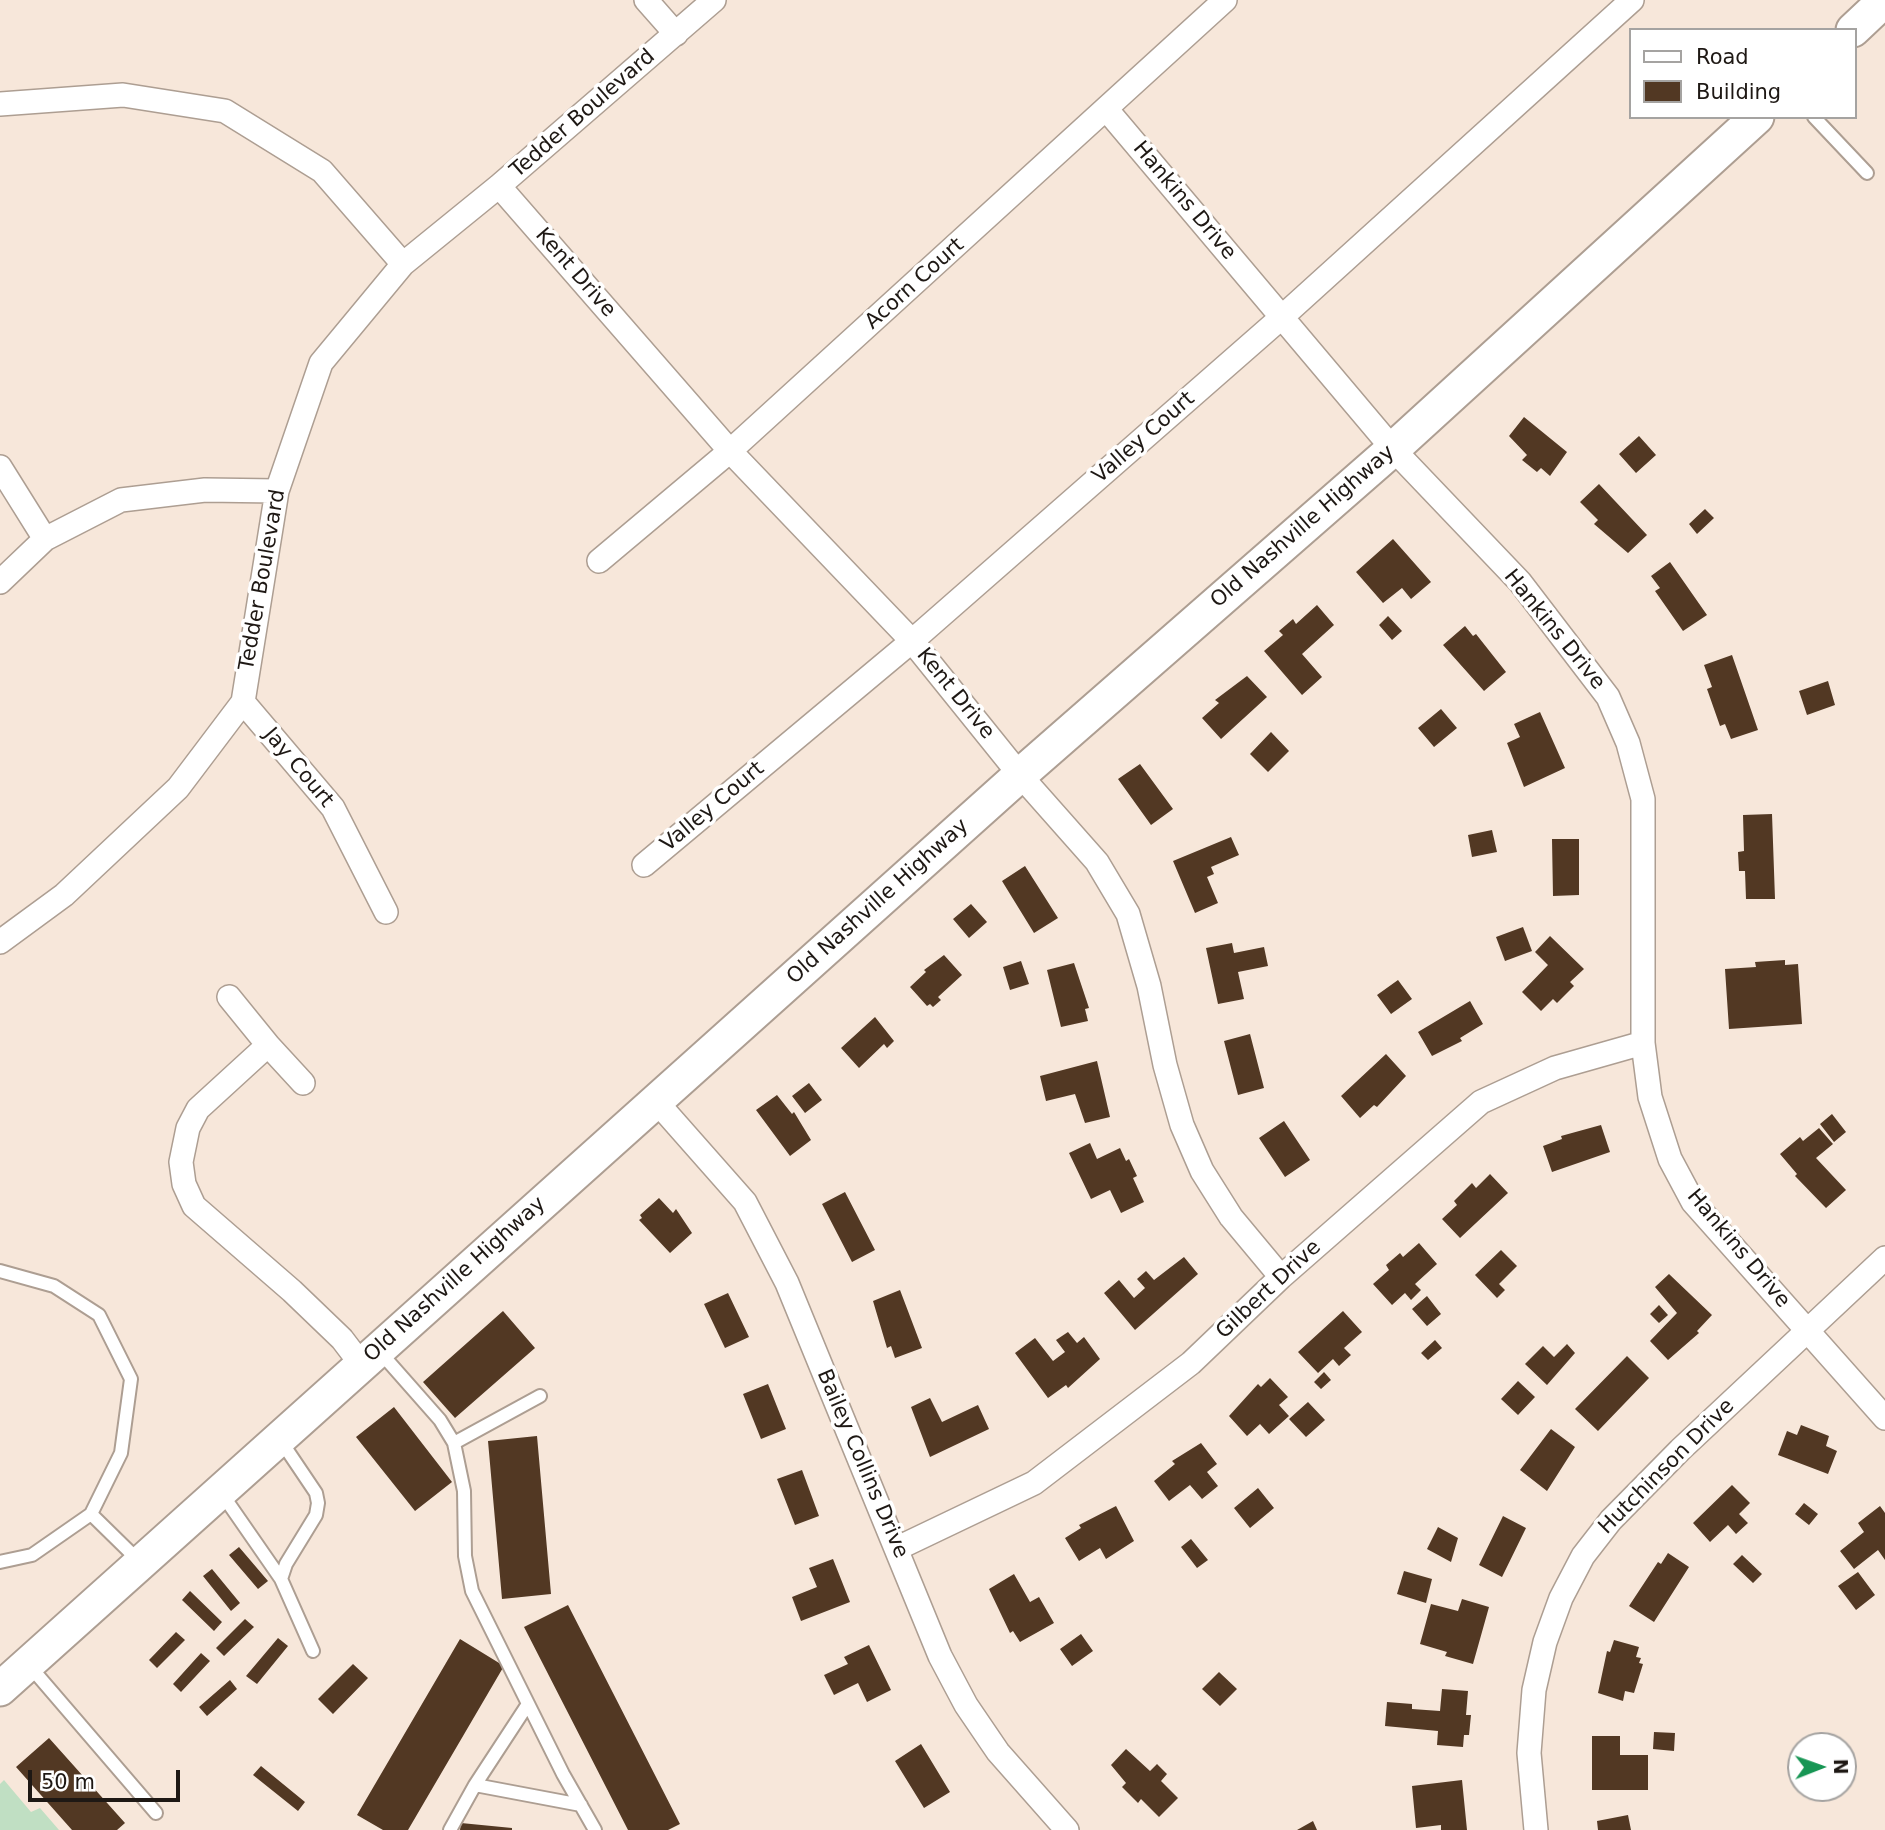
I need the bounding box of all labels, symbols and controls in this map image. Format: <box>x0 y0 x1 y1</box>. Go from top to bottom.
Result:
legend <box>1630 28 1857 119</box>
street label: Tedder Boulevard <box>506 44 660 184</box>
text: Road <box>1696 45 1749 69</box>
text: Building <box>1696 80 1781 104</box>
street label: Hankins Drive <box>1127 137 1241 265</box>
street label: Kent Drive <box>529 223 621 323</box>
street label: Acorn Court <box>860 233 970 335</box>
street label: Valley Court <box>1088 387 1200 489</box>
street label: Old Nashville Highway <box>1206 440 1400 614</box>
street label: Tedder Boulevard <box>235 488 291 672</box>
street label: Hankins Drive <box>1498 565 1610 695</box>
street label: Kent Drive <box>911 643 999 745</box>
street label: Jay Court <box>258 723 338 813</box>
street label: Valley Court <box>656 757 770 857</box>
street label: Old Nashville Highway <box>782 814 974 990</box>
street label: Hankins Drive <box>1681 1185 1795 1313</box>
street label: Old Nashville Highway <box>359 1192 551 1368</box>
street label: Gilbert Drive <box>1212 1235 1326 1345</box>
street label: Bailey Collins Drive <box>811 1366 913 1562</box>
street label: Hutchinson Drive <box>1594 1394 1740 1540</box>
north arrow <box>1787 1732 1857 1802</box>
scale bar <box>32 1756 184 1800</box>
text: N <box>1830 1759 1852 1775</box>
text: 50 m <box>41 1770 95 1794</box>

